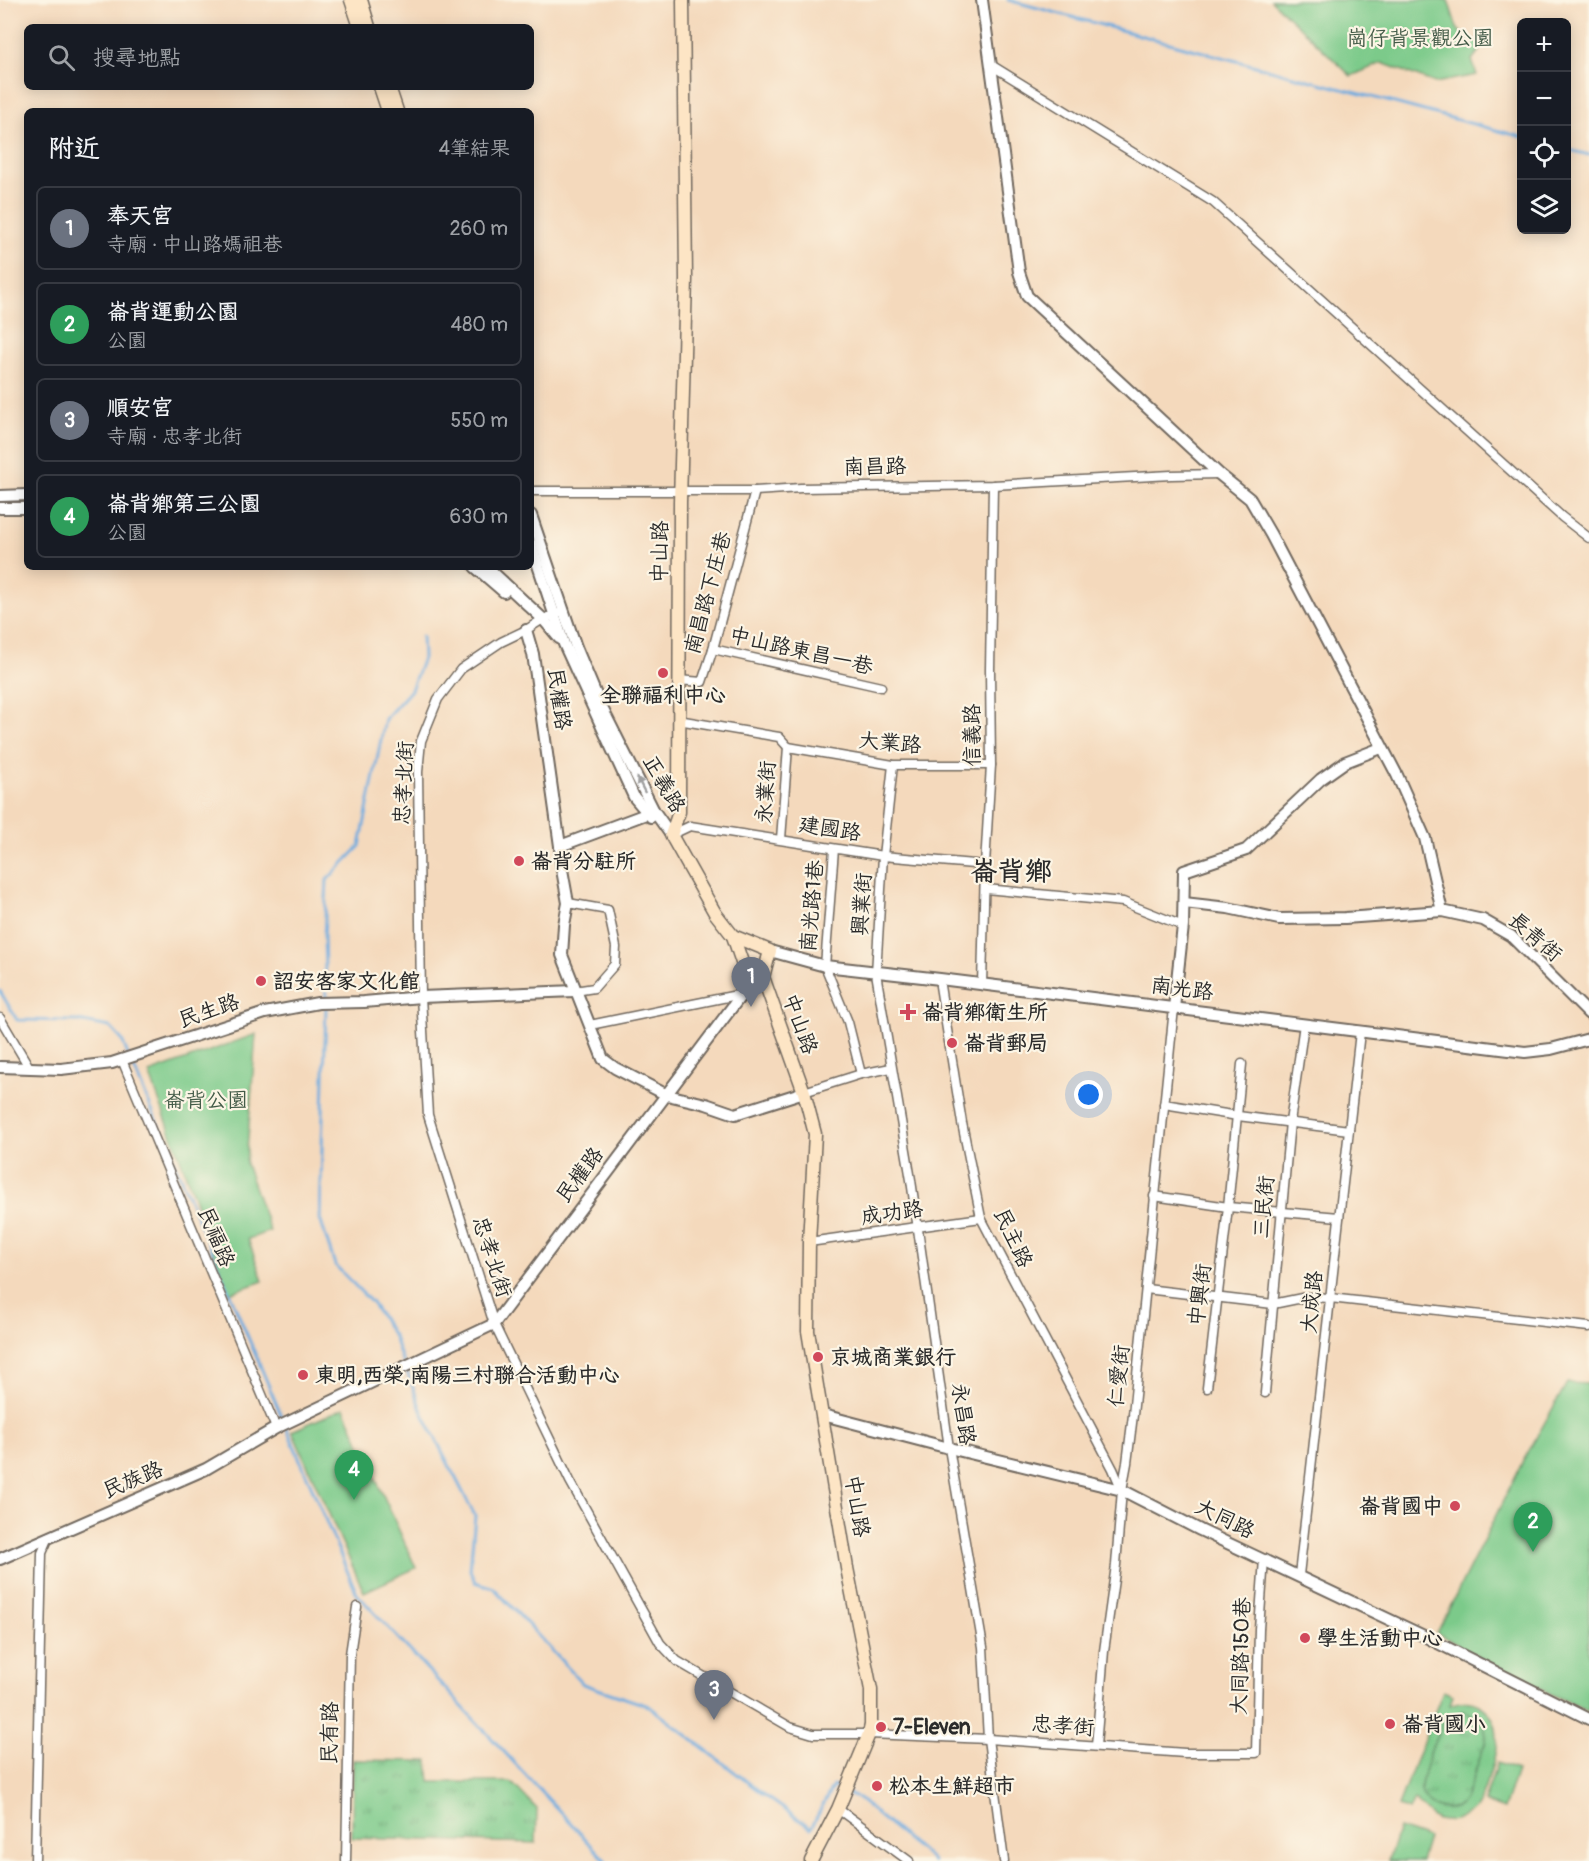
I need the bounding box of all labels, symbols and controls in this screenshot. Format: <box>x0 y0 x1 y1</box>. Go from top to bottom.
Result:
map controls <box>1517 18 1571 234</box>
button: + <box>1517 18 1571 72</box>
search box <box>24 24 534 90</box>
park label: 崗仔背景觀公園 <box>1347 25 1494 52</box>
icon: search <box>45 41 78 74</box>
text: 搜尋地點 <box>93 44 181 72</box>
button: − <box>1517 72 1571 126</box>
button: locate <box>1517 126 1571 180</box>
text: 附近 <box>48 133 100 165</box>
text: 4筆結果 <box>438 136 510 161</box>
button: layers <box>1517 180 1571 234</box>
text: 奉天宮 <box>107 202 173 230</box>
text: 1 <box>66 216 73 241</box>
text: 260 m <box>449 216 508 241</box>
text: 寺廟 · 中山路媽祖巷 <box>107 232 282 257</box>
text: 崙背運動公園 <box>107 298 239 326</box>
text: 2 <box>64 312 75 337</box>
text: 480 m <box>451 312 508 337</box>
text: 公園 <box>107 328 147 353</box>
text: 順安宮 <box>107 394 173 422</box>
text: 3 <box>64 408 75 433</box>
text: 550 m <box>451 408 508 433</box>
text: 寺廟 · 忠孝北街 <box>107 424 242 449</box>
street label: 南昌路 <box>843 453 907 481</box>
text: 崙背鄉第三公園 <box>107 490 261 518</box>
text: 4 <box>64 504 75 529</box>
text: 630 m <box>449 504 508 529</box>
text: 公園 <box>107 520 147 545</box>
street label: 中山路 <box>646 520 674 584</box>
street label: 南昌路下庄巷 <box>679 529 737 657</box>
street label: 中山路東昌一巷 <box>726 621 876 681</box>
street label: 民權路 <box>541 666 577 732</box>
marker: 全聯福利中心 <box>656 666 670 680</box>
place label: 全聯福利中心 <box>600 682 726 709</box>
street label: 信義路 <box>959 704 986 767</box>
street label: 大業路 <box>857 727 923 759</box>
street label: 忠孝北街 <box>388 740 420 826</box>
street label: 正義路 <box>637 750 691 818</box>
street label: 永業街 <box>750 760 782 824</box>
one-way arrow <box>636 777 645 794</box>
street label: 建國路 <box>797 811 863 847</box>
place label: 崙背分駐所 <box>531 848 636 875</box>
marker: 崙背分駐所 <box>512 854 526 868</box>
district label: 崙背鄉 <box>971 855 1052 888</box>
street label: 南光路1巷 <box>795 859 829 953</box>
street label: 興業街 <box>846 872 878 936</box>
street label: 長青街 <box>1502 906 1568 968</box>
pin: 1 <box>732 958 771 1007</box>
place label: 詔安客家文化館 <box>273 968 420 995</box>
street label: 南光路 <box>1149 972 1215 1006</box>
marker: 詔安客家文化館 <box>254 974 268 988</box>
street label: 民生路 <box>175 988 243 1034</box>
street label: 中山路 <box>777 990 823 1058</box>
place label: 崙背鄉衛生所 <box>922 999 1048 1026</box>
marker: 崙背鄉衛生所 <box>899 1003 917 1021</box>
place label: 崙背郵局 <box>964 1030 1048 1057</box>
marker: 崙背郵局 <box>945 1036 959 1050</box>
your location <box>1074 1080 1103 1109</box>
park label: 崙背公園 <box>164 1087 248 1114</box>
street label: 民權路 <box>550 1142 610 1208</box>
street label: 三民街 <box>1248 1174 1280 1240</box>
street label: 成功路 <box>859 1195 925 1231</box>
street label: 民福路 <box>191 1203 241 1271</box>
street label: 民主路 <box>987 1204 1039 1272</box>
street label: 忠孝北街 <box>466 1213 518 1301</box>
street label: 中興街 <box>1183 1262 1217 1328</box>
street label: 大成路 <box>1295 1269 1329 1335</box>
street label: 仁愛街 <box>1102 1343 1136 1409</box>
place label: 京城商業銀行 <box>830 1344 956 1371</box>
marker: 京城商業銀行 <box>811 1350 825 1364</box>
place label: 東明,西榮,南陽三村聯合活動中心 <box>315 1362 620 1389</box>
marker: 東明,西榮,南陽三村聯合活動中心 <box>296 1368 310 1382</box>
street label: 永昌路 <box>945 1381 981 1447</box>
pin: 4 <box>334 1450 374 1500</box>
street label: 民族路 <box>99 1455 167 1505</box>
street label: 中山路 <box>839 1473 875 1539</box>
street label: 大同路 <box>1191 1493 1259 1545</box>
place label: 崙背國中 <box>1359 1493 1443 1520</box>
marker: 崙背國中 <box>1448 1499 1462 1513</box>
pin: 2 <box>1514 1502 1552 1552</box>
street label: 大同路150巷 <box>1225 1597 1257 1715</box>
place label: 學生活動中心 <box>1317 1625 1443 1652</box>
marker: 學生活動中心 <box>1298 1631 1312 1645</box>
pin: 3 <box>694 1670 734 1720</box>
street label: 民有路 <box>316 1701 344 1765</box>
street label: 忠孝街 <box>1031 1710 1095 1742</box>
place label: 崙背國小 <box>1402 1711 1486 1738</box>
place label: 7-Eleven <box>893 1714 971 1741</box>
marker: 崙背國小 <box>1383 1717 1397 1731</box>
marker: 7-Eleven <box>874 1720 888 1734</box>
place label: 松本生鮮超市 <box>889 1773 1015 1800</box>
marker: 松本生鮮超市 <box>870 1779 884 1793</box>

